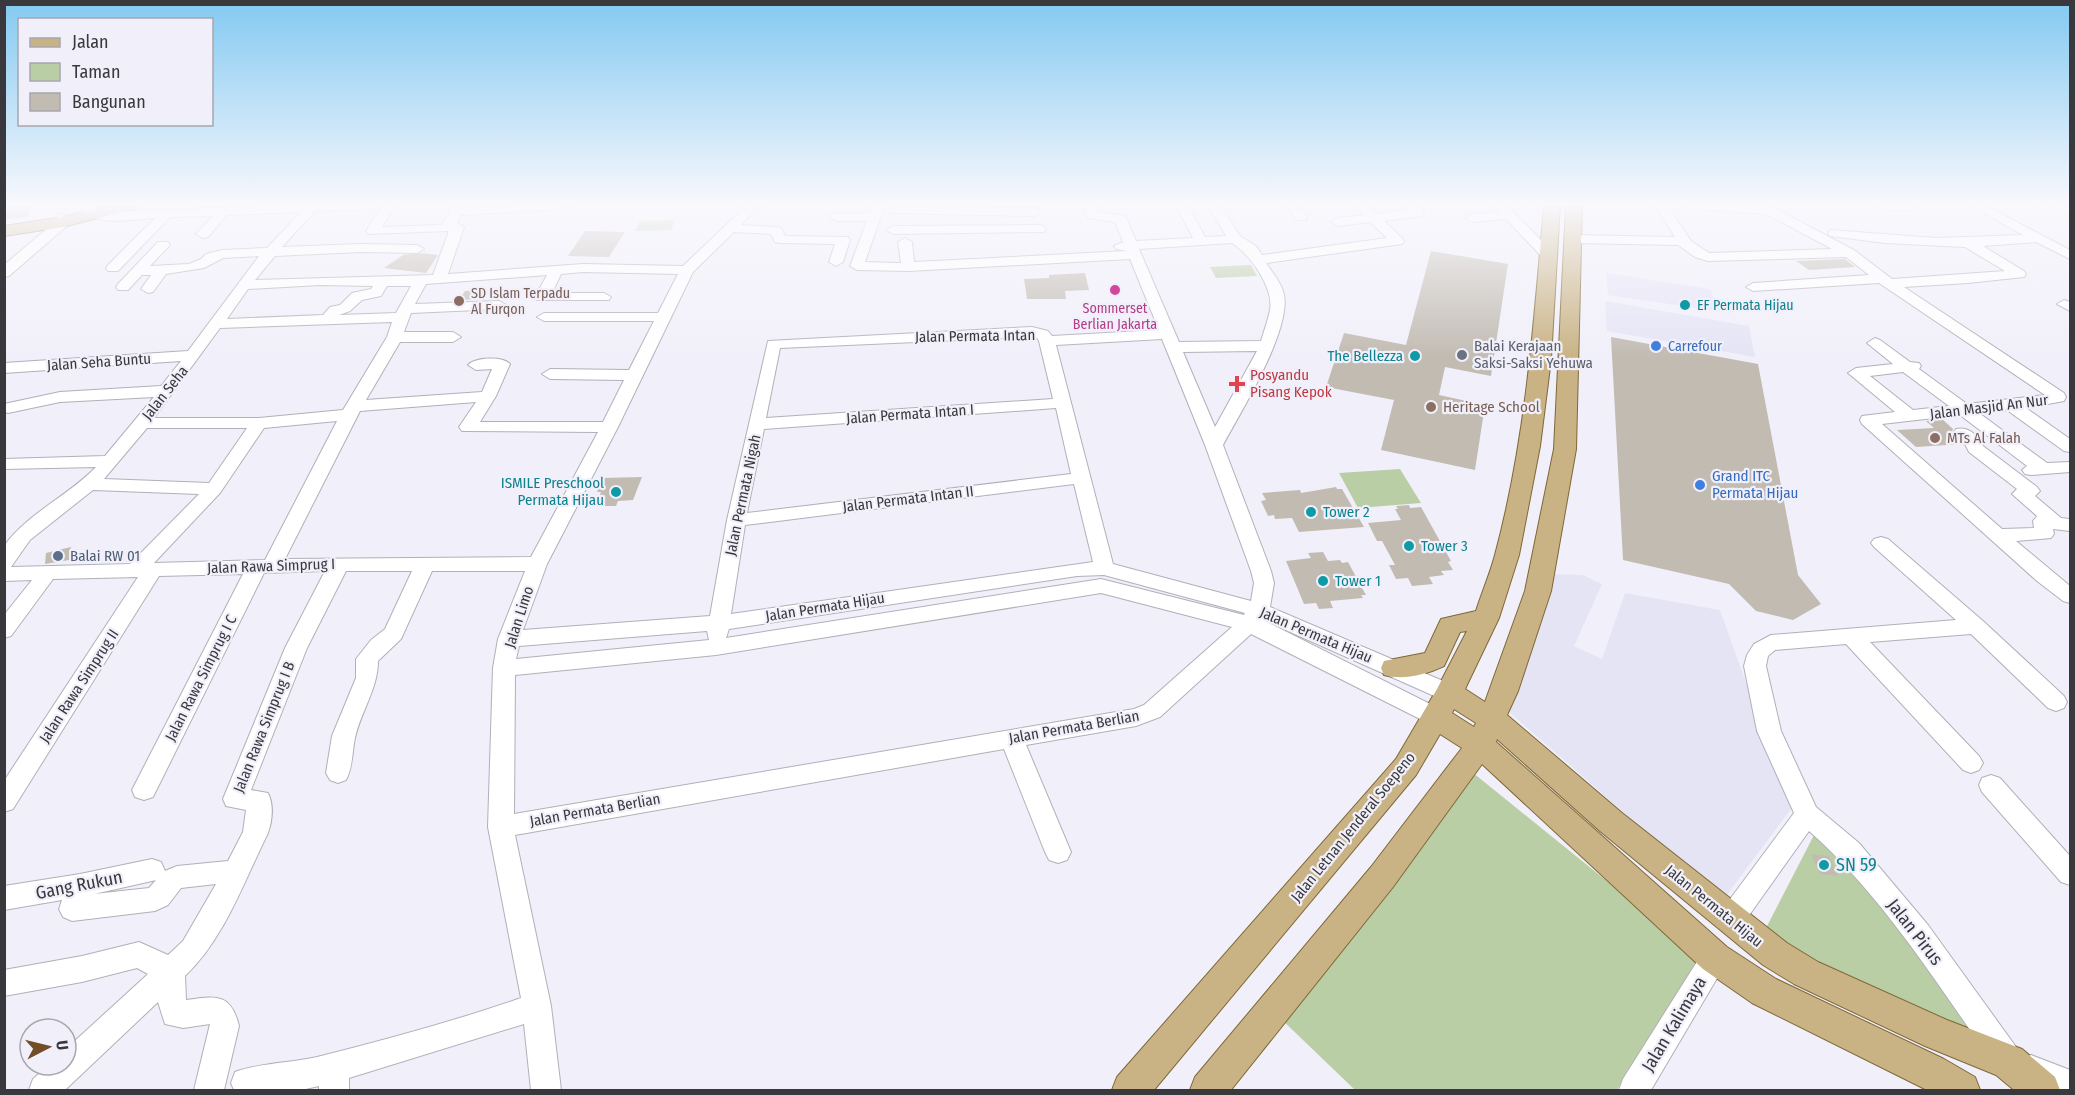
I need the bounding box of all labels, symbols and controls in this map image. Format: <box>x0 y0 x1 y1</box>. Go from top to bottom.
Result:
legend <box>18 18 213 126</box>
text: Jalan <box>72 31 109 53</box>
text: Taman <box>72 61 120 83</box>
text: Bangunan <box>72 91 146 113</box>
marker: Sommerset Berlian Jakarta <box>1108 283 1122 297</box>
place label: SD Islam Terpadu Al Furqon <box>471 285 570 318</box>
marker: SD Islam Terpadu Al Furqon <box>452 294 466 308</box>
place label: EF Permata Hijau <box>1697 297 1794 314</box>
marker: EF Permata Hijau <box>1678 298 1692 312</box>
place label: Sommerset Berlian Jakarta <box>1073 300 1157 333</box>
street label: Jalan Permata Intan <box>915 326 1035 346</box>
place label: Balai Kerajaan Saksi-Saksi Yehuwa <box>1474 337 1593 372</box>
place label: Carrefour <box>1668 338 1722 355</box>
marker: Carrefour <box>1649 339 1663 353</box>
place label: The Bellezza <box>1327 347 1403 365</box>
marker: Balai Kerajaan Saksi-Saksi Yehuwa <box>1455 348 1469 362</box>
street label: Jalan Seha Buntu <box>46 349 152 375</box>
marker: The Bellezza <box>1408 349 1422 363</box>
street label: Jalan Seha <box>138 362 192 424</box>
place label: Posyandu Pisang Kepok <box>1250 366 1332 401</box>
marker: Posyandu Pisang Kepok <box>1228 375 1246 393</box>
street label: Jalan Masjid An Nur <box>1929 391 2050 423</box>
place label: Heritage School <box>1443 398 1540 416</box>
marker: Heritage School <box>1424 400 1438 414</box>
street label: Jalan Permata Intan I <box>846 401 974 427</box>
place label: MTs Al Falah <box>1947 429 2021 447</box>
marker: MTs Al Falah <box>1928 431 1942 445</box>
street label: Jalan Permata Nigah <box>721 433 765 557</box>
place label: Grand ITC Permata Hijau <box>1712 467 1798 502</box>
place label: ISMILE Preschool Permata Hijau <box>501 474 604 509</box>
marker: Grand ITC Permata Hijau <box>1693 478 1707 492</box>
street label: Jalan Permata Intan II <box>841 482 975 516</box>
marker: ISMILE Preschool Permata Hijau <box>609 485 623 499</box>
place label: Tower 2 <box>1323 503 1370 521</box>
marker: Tower 2 <box>1304 505 1318 519</box>
place label: Tower 3 <box>1421 537 1468 555</box>
marker: Tower 3 <box>1402 539 1416 553</box>
place label: Balai RW 01 <box>70 547 140 565</box>
marker: Balai RW 01 <box>51 549 65 563</box>
street label: Jalan Rawa Simprug I <box>207 555 335 577</box>
place label: Tower 1 <box>1335 572 1381 590</box>
marker: Tower 1 <box>1316 574 1330 588</box>
street label: Jalan Limo <box>501 584 537 650</box>
street label: Jalan Permata Hijau <box>764 589 886 625</box>
street label: Jalan Permata Hijau <box>1257 603 1375 667</box>
street label: Jalan Rawa Simprug I C <box>161 612 241 744</box>
street label: Jalan Rawa Simprug II <box>35 626 123 746</box>
street label: Jalan Rawa Simprug I B <box>229 659 299 795</box>
street label: Jalan Permata Berlian <box>1007 707 1141 747</box>
street label: Jalan Letnan Jenderal Soepeno <box>1287 748 1419 906</box>
street label: Jalan Permata Berlian <box>528 790 662 830</box>
place label: SN 59 <box>1836 854 1877 876</box>
marker: SN 59 <box>1817 858 1831 872</box>
street label: Jalan Permata Hijau <box>1662 861 1766 951</box>
street label: Gang Rukun <box>34 866 124 904</box>
street label: Jalan Pirus <box>1882 894 1948 970</box>
street label: Jalan Kalimaya <box>1637 972 1711 1076</box>
north arrow <box>18 1017 78 1077</box>
text: U <box>52 1039 72 1051</box>

